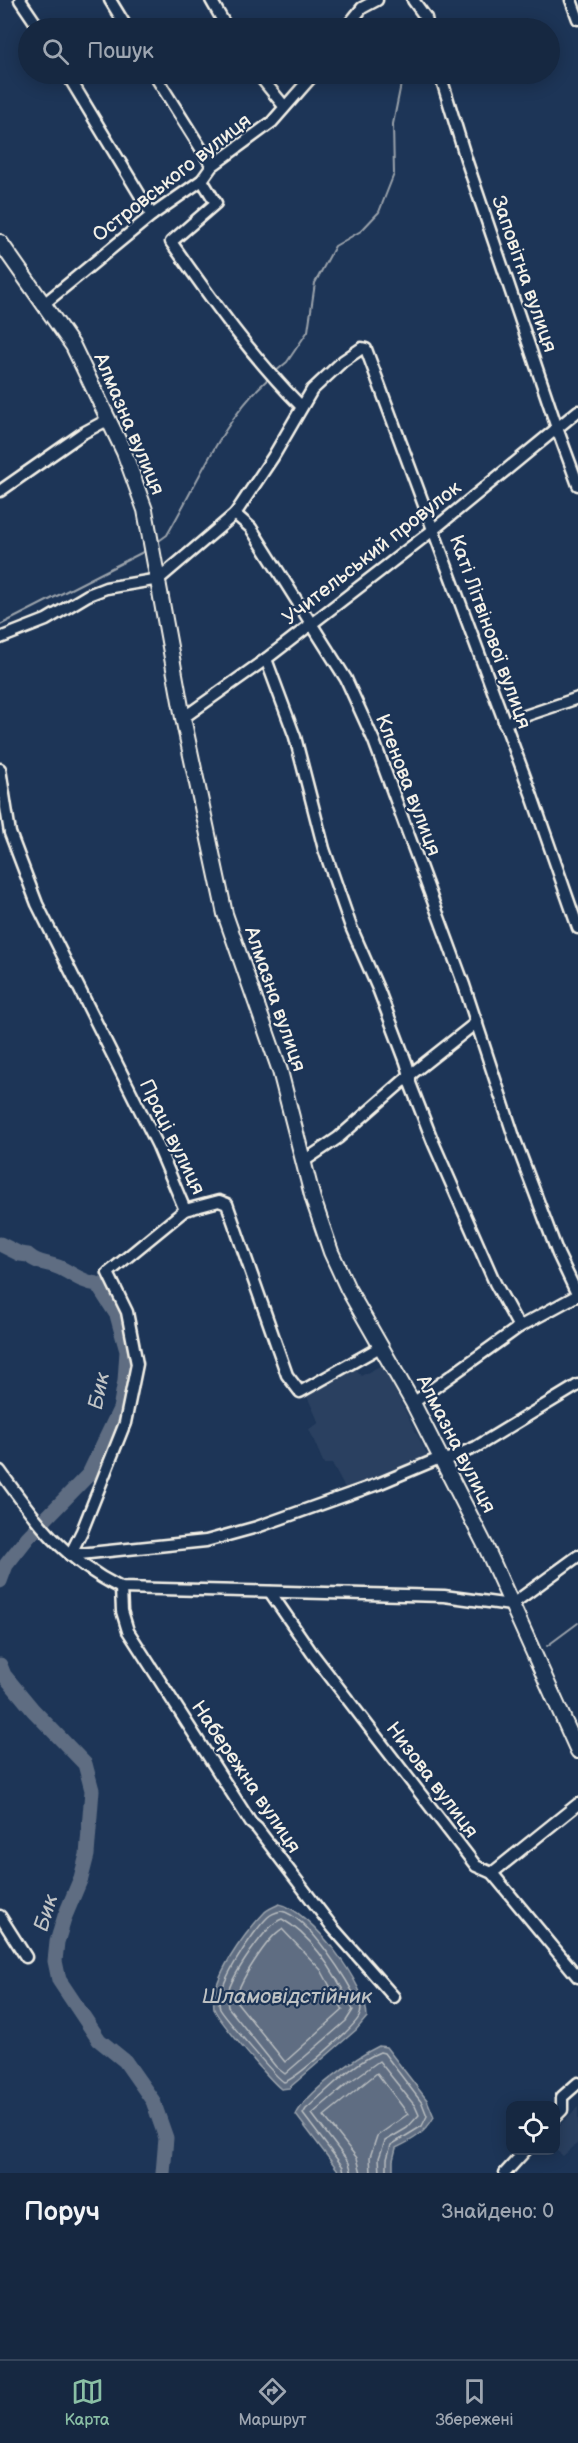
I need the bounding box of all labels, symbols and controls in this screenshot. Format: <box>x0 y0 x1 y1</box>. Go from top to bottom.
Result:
search box <box>18 18 560 84</box>
icon: search <box>39 35 72 68</box>
text: Пошук <box>87 38 154 65</box>
street label: Островського вулиця <box>88 109 256 247</box>
street label: Заповітна вулиця <box>486 193 562 355</box>
street label: Алмазна вулиця <box>88 349 170 499</box>
street label: Учительський провулок <box>278 476 466 630</box>
street label: Каті Літвінової вулиця <box>444 532 536 732</box>
street label: Кленова вулиця <box>370 711 446 859</box>
street label: Алмазна вулиця <box>239 922 311 1075</box>
street label: Праці вулиця <box>134 1075 210 1199</box>
water label: Бик <box>83 1369 115 1412</box>
street label: Алмазна вулиця <box>410 1370 501 1517</box>
street label: Набережна вулиця <box>186 1696 306 1858</box>
street label: Низова вулиця <box>381 1717 483 1843</box>
water label: Бик <box>29 1891 64 1935</box>
water label: Шламовідстійник <box>202 1984 373 2009</box>
map controls <box>506 2101 560 2155</box>
button: locate <box>506 2101 560 2155</box>
text: Поруч <box>24 2197 100 2228</box>
text: Знайдено: 0 <box>441 2200 554 2224</box>
tab: Карта <box>64 2375 110 2430</box>
tab: Маршрут <box>238 2375 307 2430</box>
tab: Збережені <box>435 2375 514 2430</box>

